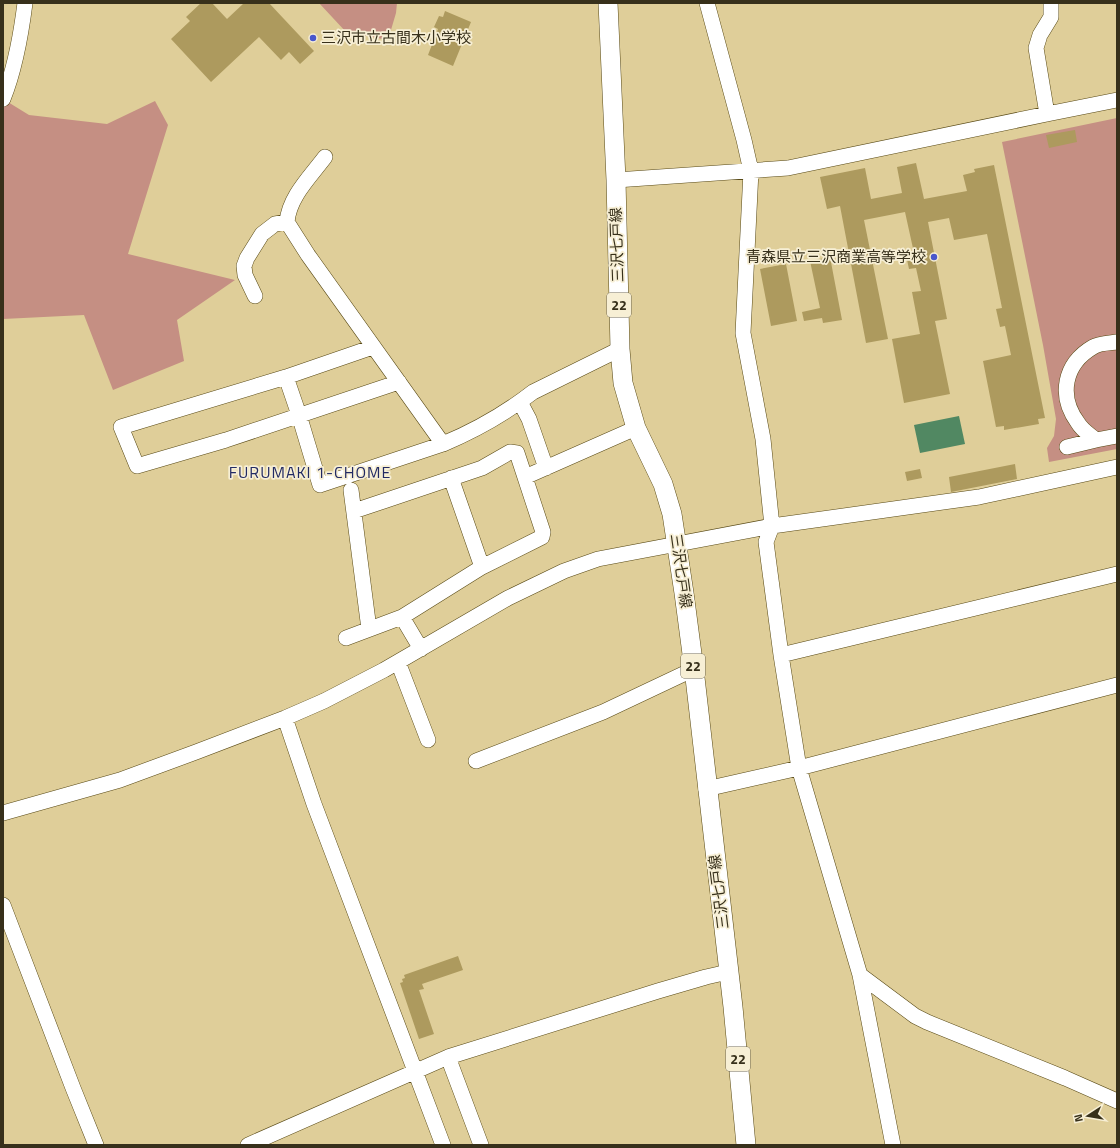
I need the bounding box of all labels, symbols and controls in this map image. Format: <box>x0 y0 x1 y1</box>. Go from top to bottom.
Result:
place label: 三沢市立古間木小学校 <box>321 26 471 49</box>
marker: 三沢市立古間木小学校 <box>308 33 318 43</box>
street label: 三沢七戸線 <box>604 207 629 283</box>
place label: 青森県立三沢商業高等学校 <box>746 245 926 268</box>
marker: 青森県立三沢商業高等学校 <box>929 252 939 262</box>
road number: 22 <box>607 293 631 317</box>
district label: FURUMAKI 1-CHOME <box>229 460 391 484</box>
street label: 三沢七戸線 <box>665 532 698 610</box>
road number: 22 <box>681 654 705 678</box>
street label: 三沢七戸線 <box>703 853 734 931</box>
road number: 22 <box>726 1047 750 1071</box>
north arrow <box>1068 1096 1108 1136</box>
text: N <box>1070 1113 1087 1123</box>

